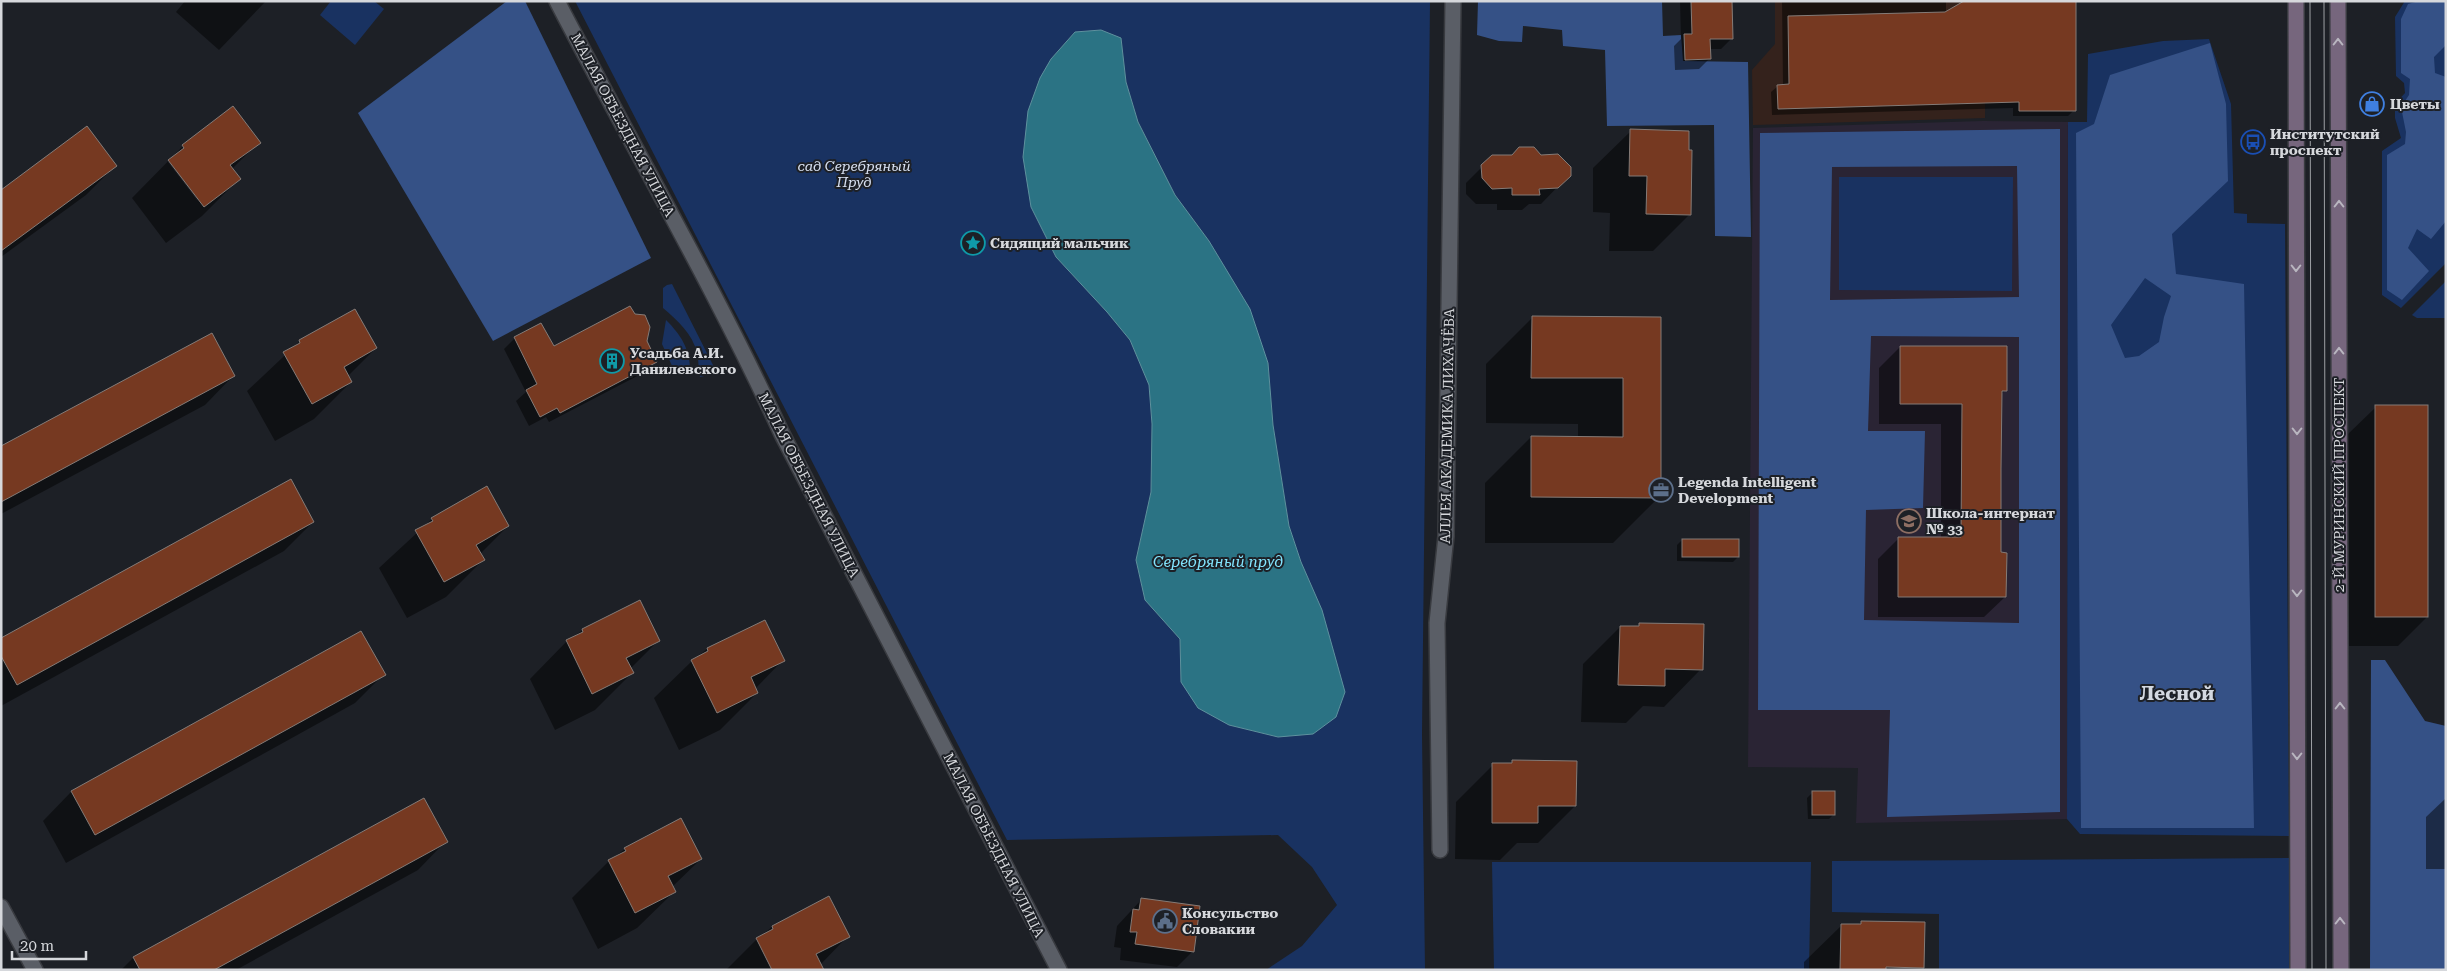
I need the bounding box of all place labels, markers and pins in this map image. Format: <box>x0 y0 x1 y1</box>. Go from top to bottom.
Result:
shop icon: Цветы <box>2359 91 2385 117</box>
place label: Цветы <box>2390 96 2440 112</box>
place label: Институтский проспект <box>2270 126 2380 158</box>
bus stop icon: Институтский проспект <box>2240 129 2266 155</box>
place icon: Сидящий мальчик <box>960 230 986 256</box>
place label: Сидящий мальчик <box>990 235 1129 251</box>
place label: Усадьба А.И. Данилевского <box>630 345 736 377</box>
building icon: Усадьба А.И. Данилевского <box>599 348 625 374</box>
place label: Legenda Intelligent Development <box>1678 474 1817 506</box>
office icon: Legenda Intelligent Development <box>1648 477 1674 503</box>
place label: Школа-интернат № 33 <box>1926 505 2055 537</box>
school or university icon: Школа-интернат № 33 <box>1896 508 1922 534</box>
place label: Консульство Словакии <box>1182 905 1278 937</box>
public building icon: Консульство Словакии <box>1152 908 1178 934</box>

